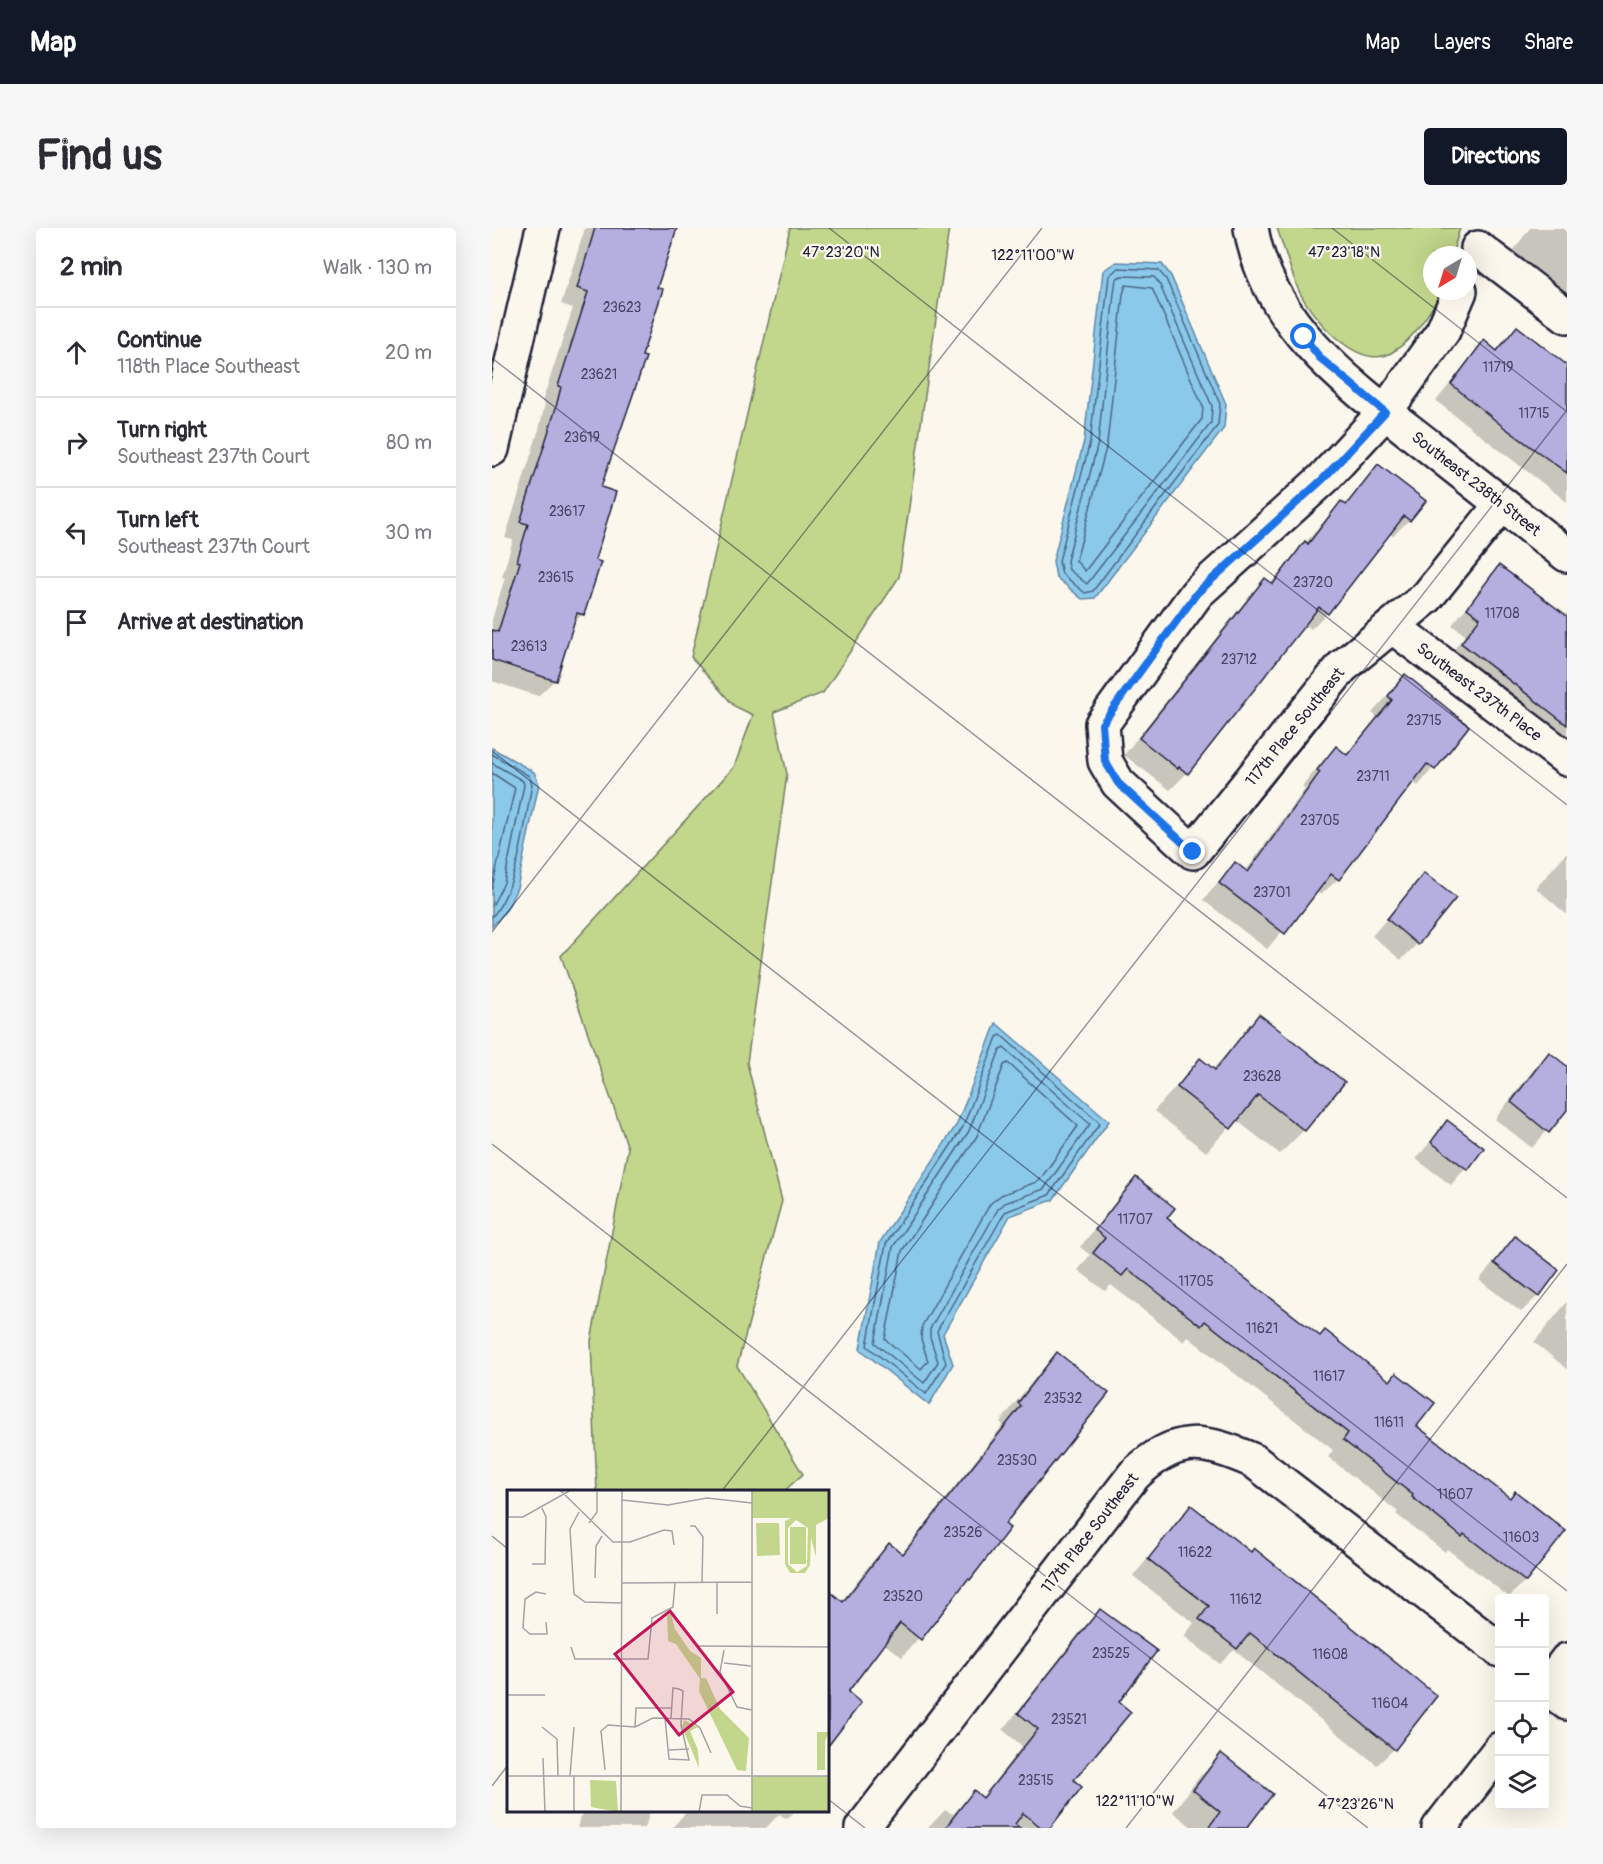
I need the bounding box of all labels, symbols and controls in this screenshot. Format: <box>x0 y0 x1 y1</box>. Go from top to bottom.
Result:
text: Map <box>30 25 76 60</box>
text: Map <box>1365 29 1400 56</box>
text: Layers <box>1433 29 1491 56</box>
text: Share <box>1524 29 1573 56</box>
button: Directions <box>1424 128 1567 185</box>
text: Find us <box>36 130 162 182</box>
text: 47°23'20"N <box>802 243 880 262</box>
text: 47°23'18"N <box>1308 243 1380 262</box>
text: 122°11'00"W <box>991 246 1075 265</box>
north arrow <box>1423 246 1477 300</box>
text: 2 min <box>60 251 122 283</box>
text: Walk · 130 m <box>323 255 432 280</box>
house number: 23623 <box>603 299 641 316</box>
route start <box>1290 323 1316 349</box>
text: Continue <box>117 326 201 354</box>
icon: ahead <box>60 336 93 369</box>
text: 20 m <box>385 340 432 365</box>
text: 118th Place Southeast <box>117 354 300 379</box>
house number: 11719 <box>1482 359 1514 376</box>
house number: 23621 <box>581 366 617 383</box>
house number: 11715 <box>1518 405 1550 422</box>
text: Turn right <box>117 416 207 444</box>
icon: right <box>60 426 93 459</box>
street label: Southeast 238th Street <box>1407 427 1545 541</box>
house number: 23619 <box>564 429 600 446</box>
text: 80 m <box>386 430 432 455</box>
text: Southeast 237th Court <box>117 444 310 469</box>
house number: 23617 <box>549 503 586 520</box>
text: Turn left <box>117 506 199 534</box>
icon: left <box>60 516 93 549</box>
text: 30 m <box>385 520 432 545</box>
text: Southeast 237th Court <box>117 534 310 559</box>
house number: 23615 <box>538 569 574 586</box>
house number: 23720 <box>1293 574 1333 591</box>
house number: 11708 <box>1485 605 1519 622</box>
icon: arrive <box>60 606 93 639</box>
text: Arrive at destination <box>117 608 303 636</box>
house number: 23613 <box>511 638 548 655</box>
street label: Southeast 237th Place <box>1412 638 1546 746</box>
house number: 23712 <box>1221 651 1257 668</box>
street label: 117th Place Southeast <box>1241 663 1349 790</box>
house number: 23715 <box>1406 712 1442 729</box>
house number: 23711 <box>1356 768 1390 785</box>
house number: 23705 <box>1300 812 1340 829</box>
route end <box>1179 838 1205 864</box>
house number: 23701 <box>1253 884 1291 901</box>
house number: 23628 <box>1243 1068 1281 1085</box>
house number: 11707 <box>1117 1211 1153 1228</box>
house number: 11705 <box>1178 1273 1214 1290</box>
house number: 11621 <box>1246 1320 1278 1337</box>
house number: 11617 <box>1313 1368 1346 1385</box>
house number: 23532 <box>1044 1390 1082 1407</box>
house number: 11611 <box>1374 1414 1404 1431</box>
house number: 23530 <box>997 1452 1037 1469</box>
street label: 117th Place Southeast <box>1037 1469 1143 1597</box>
house number: 11607 <box>1437 1486 1474 1503</box>
inset map <box>507 1490 830 1813</box>
house number: 23526 <box>944 1524 982 1541</box>
house number: 11603 <box>1503 1529 1539 1546</box>
house number: 11622 <box>1178 1544 1213 1561</box>
house number: 23520 <box>883 1588 923 1605</box>
house number: 11612 <box>1230 1591 1262 1608</box>
map controls <box>1495 1594 1549 1810</box>
button: + <box>1495 1594 1549 1648</box>
house number: 23525 <box>1092 1645 1130 1662</box>
house number: 11608 <box>1312 1646 1348 1663</box>
button: − <box>1495 1648 1549 1702</box>
house number: 11604 <box>1372 1695 1408 1712</box>
button: locate <box>1495 1702 1549 1756</box>
house number: 23521 <box>1051 1711 1087 1728</box>
button: layers <box>1495 1756 1549 1810</box>
house number: 23515 <box>1018 1772 1054 1789</box>
text: 122°11'10"W <box>1096 1792 1175 1811</box>
text: 47°23'26"N <box>1318 1795 1394 1814</box>

